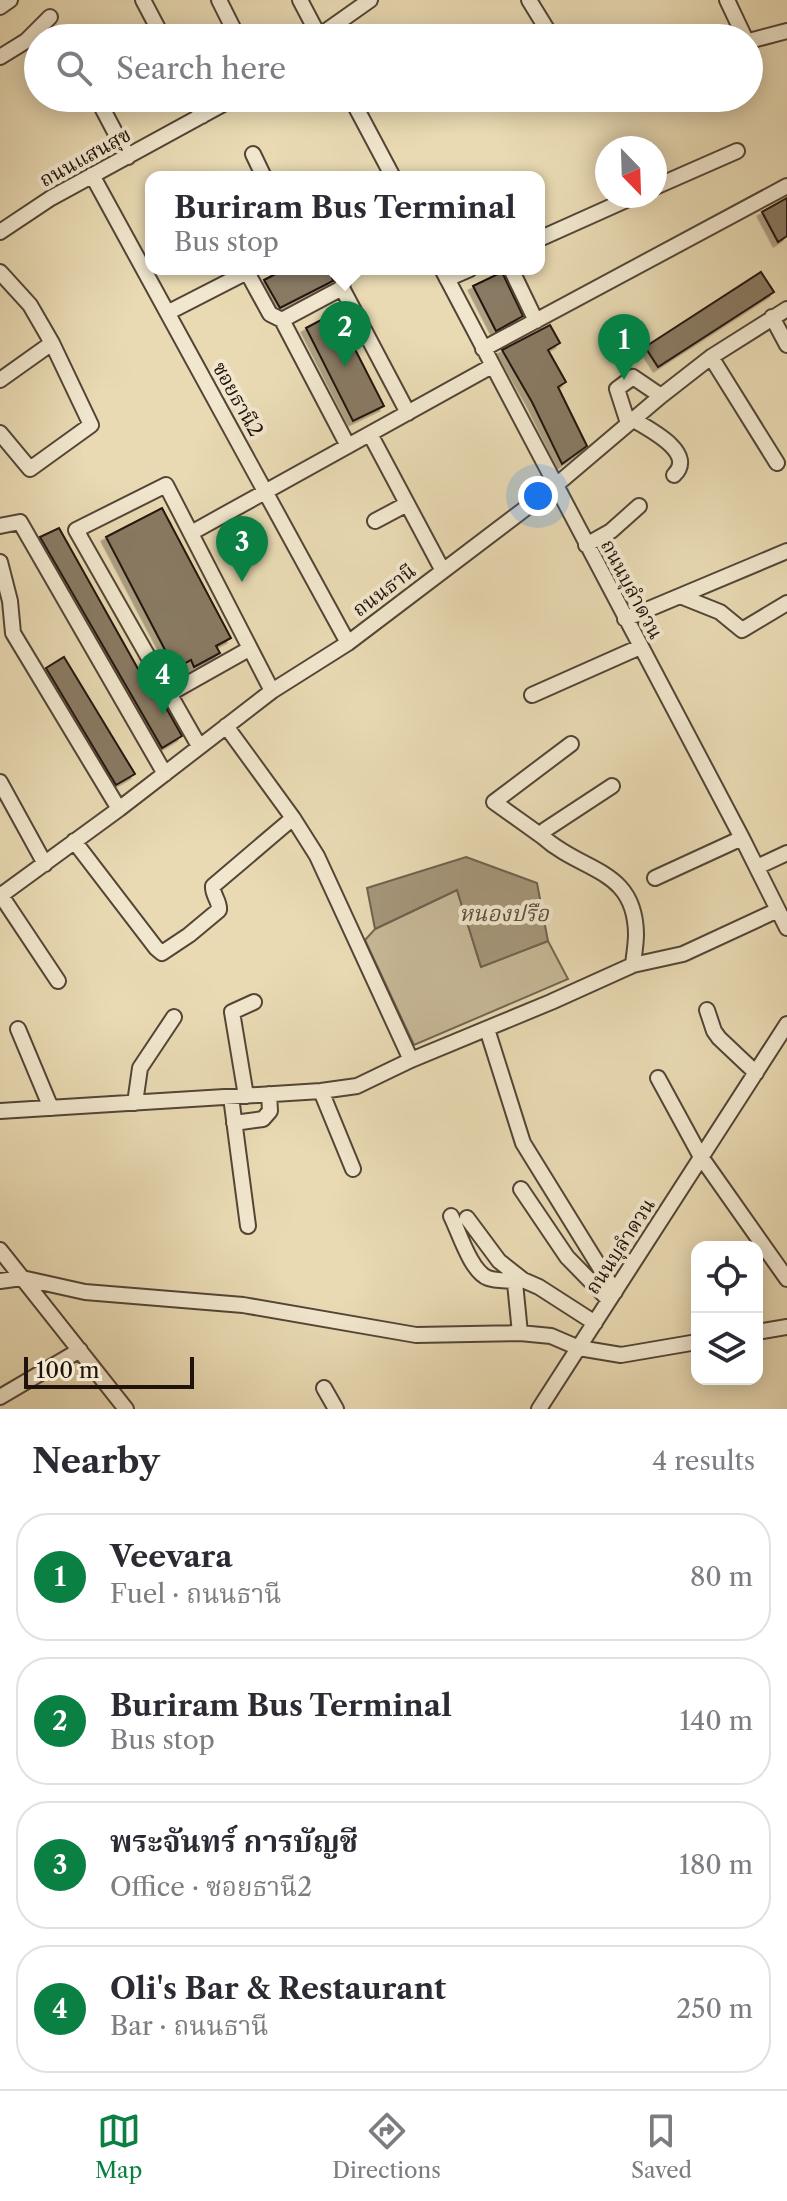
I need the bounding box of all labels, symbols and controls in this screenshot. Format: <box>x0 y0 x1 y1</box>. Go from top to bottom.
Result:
search box <box>24 24 763 112</box>
icon: search <box>52 46 96 90</box>
text: Search here <box>116 50 286 87</box>
street label: ถนนแสนสุข <box>35 122 135 193</box>
north arrow <box>595 136 667 208</box>
popup <box>145 171 545 275</box>
text: Buriram Bus Terminal <box>174 189 516 226</box>
text: Bus stop <box>174 226 279 258</box>
pin: 2 <box>319 301 371 367</box>
pin: 1 <box>598 314 650 380</box>
street label: ซอยธานี2 <box>208 357 268 441</box>
your location <box>518 476 558 516</box>
pin: 3 <box>216 516 268 582</box>
street label: ถนนบุลำดวน <box>595 535 668 643</box>
street label: ถนนธานี <box>348 558 420 622</box>
pin: 4 <box>137 649 189 715</box>
water label: หนองปรือ <box>459 900 550 927</box>
street label: ถนนบุลำดวน <box>580 1194 661 1299</box>
map controls <box>691 1241 763 1385</box>
button: locate <box>691 1241 763 1313</box>
button: layers <box>691 1313 763 1385</box>
scale bar <box>24 1353 194 1389</box>
text: 100 m <box>36 1357 99 1384</box>
text: Nearby <box>32 1440 160 1482</box>
text: 4 results <box>652 1445 755 1477</box>
text: Veevara <box>110 1538 233 1575</box>
text: 1 <box>54 1561 66 1593</box>
text: 80 m <box>690 1561 753 1593</box>
text: Fuel · ถนนธานี <box>110 1578 281 1610</box>
text: Buriram Bus Terminal <box>110 1687 452 1724</box>
text: 2 <box>52 1705 68 1737</box>
text: 140 m <box>679 1705 753 1737</box>
text: Bus stop <box>110 1724 215 1756</box>
text: พระจันทร์ การบัญชี <box>110 1823 358 1860</box>
text: 3 <box>53 1849 67 1881</box>
text: 180 m <box>679 1849 753 1881</box>
text: Office · ซอยธานี2 <box>110 1871 312 1903</box>
text: Oli's Bar & Restaurant <box>110 1970 446 2007</box>
text: 4 <box>52 1993 68 2025</box>
text: 250 m <box>676 1993 753 2025</box>
text: Bar · ถนนธานี <box>110 2010 269 2042</box>
tab: Map <box>95 2109 142 2184</box>
tab: Directions <box>332 2109 441 2184</box>
tab: Saved <box>631 2109 692 2184</box>

